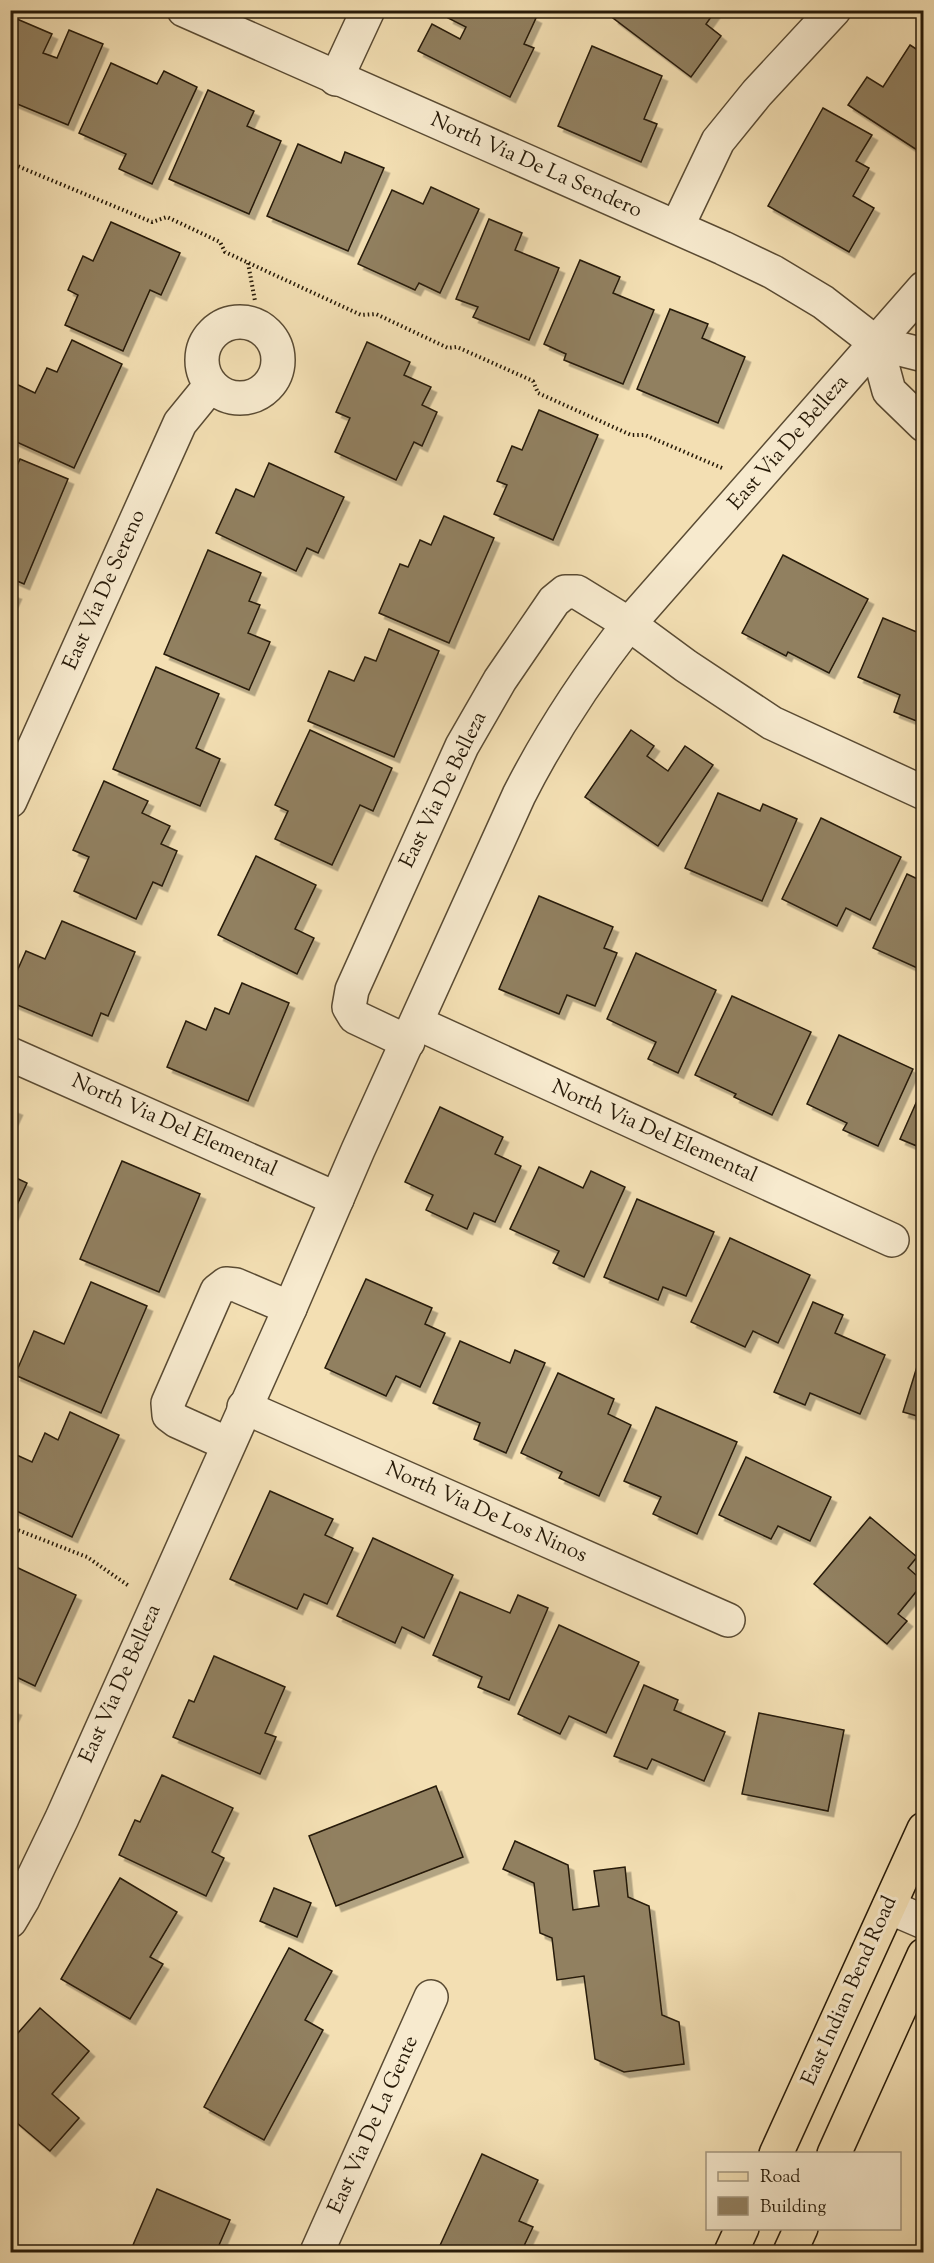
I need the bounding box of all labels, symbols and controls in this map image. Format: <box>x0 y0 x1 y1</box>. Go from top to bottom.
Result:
street label: North Via De La Sendero <box>425 106 647 226</box>
street label: East Via De Belleza <box>722 368 857 517</box>
street label: East Via De Sereno <box>56 505 154 675</box>
street label: East Via De Belleza <box>393 706 495 873</box>
street label: North Via Del Elemental <box>66 1067 282 1185</box>
street label: North Via Del Elemental <box>546 1073 762 1191</box>
street label: North Via De Los Ninos <box>380 1455 592 1571</box>
street label: East Via De Belleza <box>73 1600 170 1768</box>
street label: East Indian Bend Road <box>795 1891 905 2091</box>
street label: East Via De La Gente <box>321 2031 427 2219</box>
legend <box>706 2152 901 2230</box>
text: Road <box>760 2165 800 2191</box>
text: Building <box>760 2195 826 2221</box>

